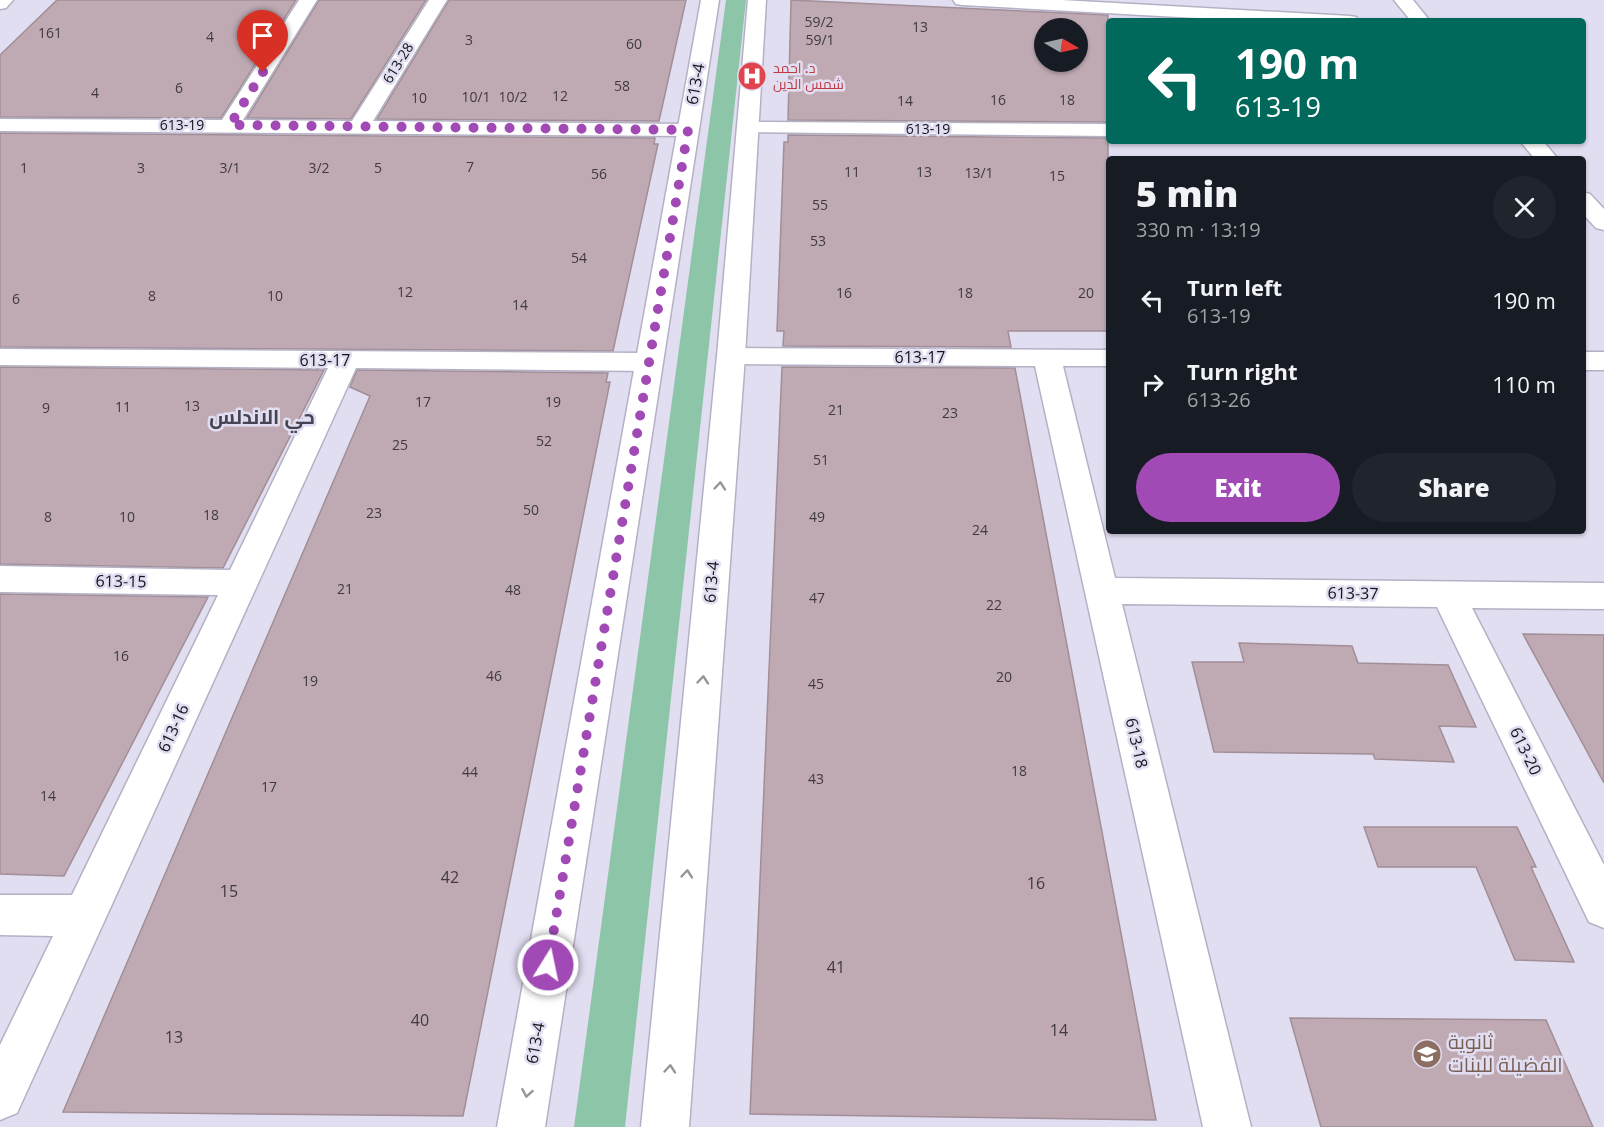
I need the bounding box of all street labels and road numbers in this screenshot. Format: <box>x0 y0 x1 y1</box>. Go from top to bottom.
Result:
street label: 613-28 <box>378 39 417 87</box>
street label: 613-4 <box>681 62 709 106</box>
street label: 613-19 <box>160 115 204 134</box>
street label: 613-19 <box>906 119 950 138</box>
street label: 613-17 <box>895 346 945 368</box>
street label: 613-17 <box>300 349 350 371</box>
street label: 613-4 <box>698 560 724 604</box>
street label: 613-15 <box>95 570 147 592</box>
street label: 613-37 <box>1327 582 1379 604</box>
street label: 613-16 <box>152 700 194 756</box>
street label: 613-18 <box>1121 716 1153 770</box>
street label: 613-20 <box>1505 723 1547 779</box>
street label: 613-4 <box>521 1021 549 1065</box>

